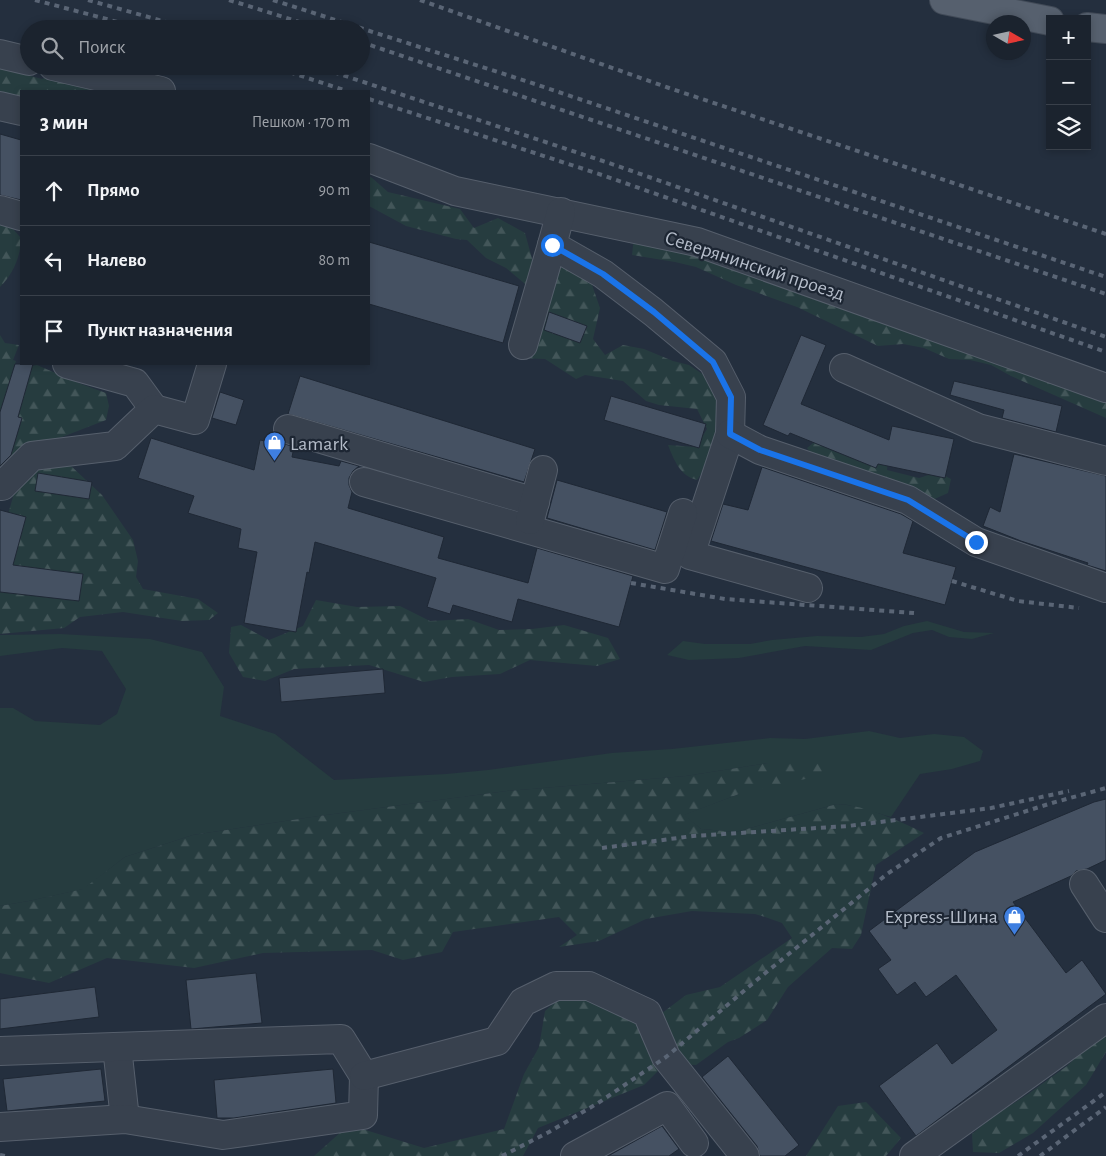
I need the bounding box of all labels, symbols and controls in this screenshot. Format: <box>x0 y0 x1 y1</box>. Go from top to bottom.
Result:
north arrow <box>986 15 1031 60</box>
map controls <box>1046 15 1091 150</box>
button: + <box>1046 15 1091 60</box>
search box <box>20 20 370 75</box>
icon: search <box>38 34 66 62</box>
text: Поиск <box>78 38 125 57</box>
button: − <box>1046 60 1091 105</box>
button: layers <box>1046 105 1091 150</box>
text: 3 мин <box>40 112 88 133</box>
text: Пешком · 170 m <box>252 114 350 130</box>
icon: ahead <box>40 177 68 205</box>
text: Прямо <box>87 181 140 200</box>
text: 90 m <box>319 182 350 198</box>
street label: Северянинский проезд <box>662 227 847 304</box>
route start <box>541 234 564 257</box>
icon: left <box>40 247 68 275</box>
text: Налево <box>87 251 146 270</box>
text: 80 m <box>319 252 350 268</box>
icon: arrive <box>40 317 68 345</box>
text: Пункт назначения <box>87 321 233 340</box>
shop icon: Lamark <box>262 431 286 462</box>
place label: Lamark <box>290 434 348 454</box>
route end <box>965 531 988 554</box>
shop icon: Express-Шина <box>1002 904 1026 935</box>
place label: Express-Шина <box>884 907 998 927</box>

